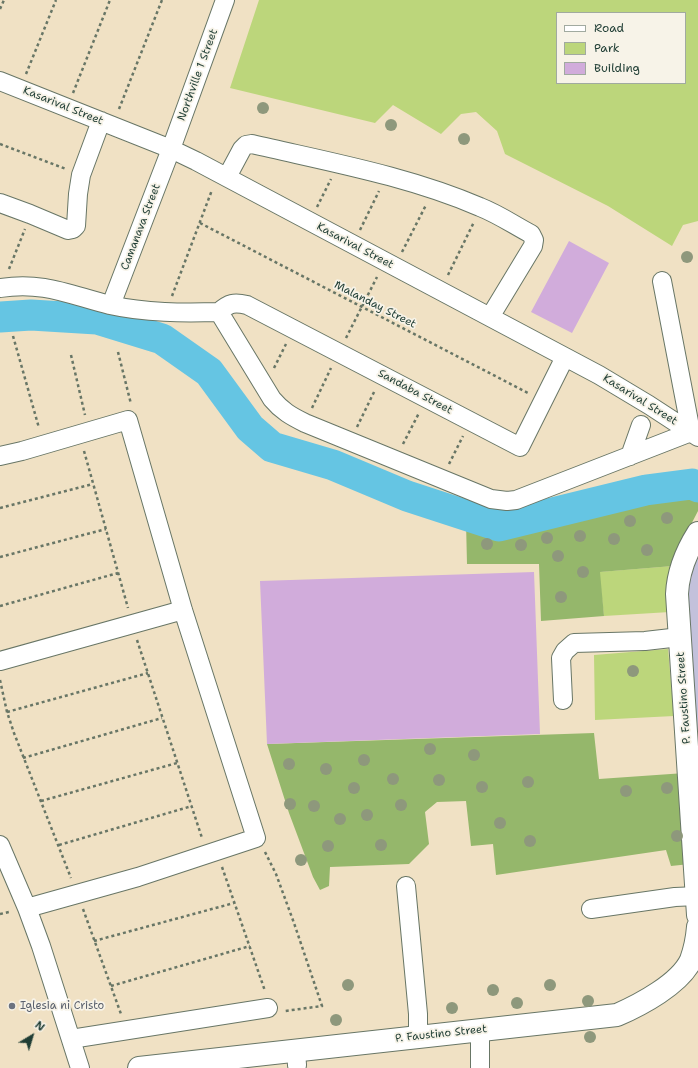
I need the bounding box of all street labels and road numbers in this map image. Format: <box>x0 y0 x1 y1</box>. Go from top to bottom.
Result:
street label: Northville 1 Street <box>175 27 221 123</box>
street label: Kasarival Street <box>21 84 105 128</box>
street label: Camanava Street <box>118 182 164 272</box>
street label: Kasarival Street <box>314 220 396 272</box>
street label: Malanday Street <box>332 279 418 331</box>
street label: Sandaba Street <box>375 367 455 417</box>
street label: Kasarival Street <box>600 372 680 428</box>
street label: P. Faustino Street <box>674 651 694 745</box>
street label: P. Faustino Street <box>394 1023 488 1045</box>

